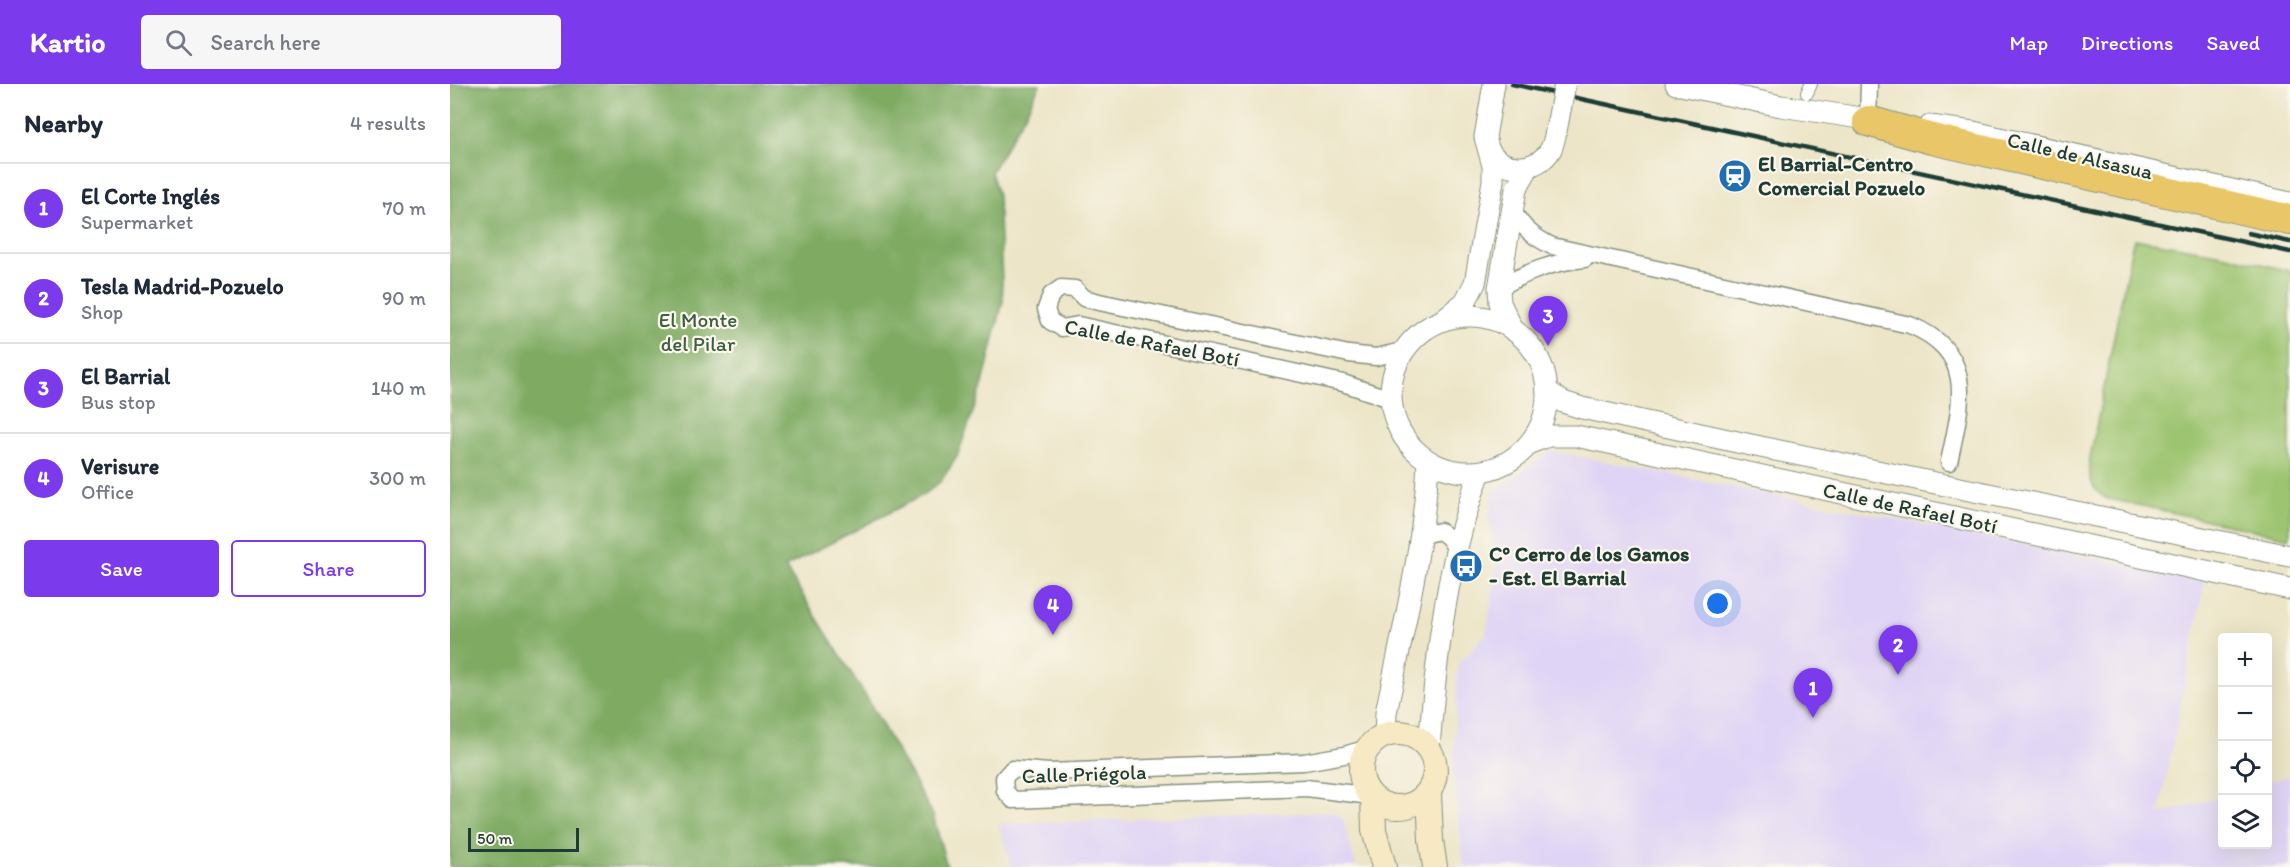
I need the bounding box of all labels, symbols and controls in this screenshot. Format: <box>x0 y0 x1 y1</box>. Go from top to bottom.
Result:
search box <box>141 15 561 69</box>
text: Kartio <box>30 25 105 59</box>
icon: search <box>162 26 195 59</box>
text: Search here <box>210 29 321 56</box>
text: Map <box>2010 30 2048 55</box>
text: Directions <box>2081 30 2173 55</box>
text: Saved <box>2206 30 2260 55</box>
text: Nearby <box>24 107 103 139</box>
text: 4 results <box>350 111 426 135</box>
street label: Calle de Alsasua <box>2005 127 2156 184</box>
place label: El Barrial-Centro Comercial Pozuelo <box>1758 151 1925 200</box>
station icon: El Barrial-Centro Comercial Pozuelo <box>1717 158 1753 194</box>
text: El Corte Inglés <box>81 183 220 210</box>
text: 1 <box>39 196 48 220</box>
text: 70 m <box>382 196 426 220</box>
text: Supermarket <box>81 210 193 234</box>
text: Tesla Madrid-Pozuelo <box>81 273 284 300</box>
text: 2 <box>38 286 49 310</box>
text: 90 m <box>382 286 426 310</box>
pin: 3 <box>1528 296 1568 346</box>
text: Shop <box>81 300 123 324</box>
park label: El Monte del Pilar <box>659 307 737 356</box>
street label: Calle de Rafael Botí <box>1063 313 1242 372</box>
text: El Barrial <box>81 363 170 390</box>
text: 3 <box>38 376 49 400</box>
text: 140 m <box>371 376 426 400</box>
text: Bus stop <box>81 390 156 414</box>
text: Verisure <box>81 453 159 480</box>
text: 4 <box>37 466 50 490</box>
text: 300 m <box>369 466 426 490</box>
street label: Calle de Rafael Botí <box>1821 477 2000 538</box>
text: Office <box>81 480 134 504</box>
button: Save <box>24 540 219 597</box>
button: Share <box>231 540 426 597</box>
place label: Cº Cerro de los Gamos - Est. El Barrial <box>1489 541 1689 590</box>
bus stop icon: Cº Cerro de los Gamos - Est. El Barrial <box>1448 548 1484 584</box>
pin: 4 <box>1034 586 1072 635</box>
your location <box>1703 589 1732 618</box>
pin: 2 <box>1878 626 1918 675</box>
map controls <box>2218 633 2272 849</box>
button: + <box>2218 633 2272 687</box>
pin: 1 <box>1794 668 1832 718</box>
button: − <box>2218 687 2272 741</box>
button: locate <box>2218 741 2272 795</box>
street label: Calle Priégola <box>1021 759 1147 788</box>
button: layers <box>2218 795 2272 849</box>
scale bar <box>468 825 579 852</box>
text: 50 m <box>477 829 512 848</box>

